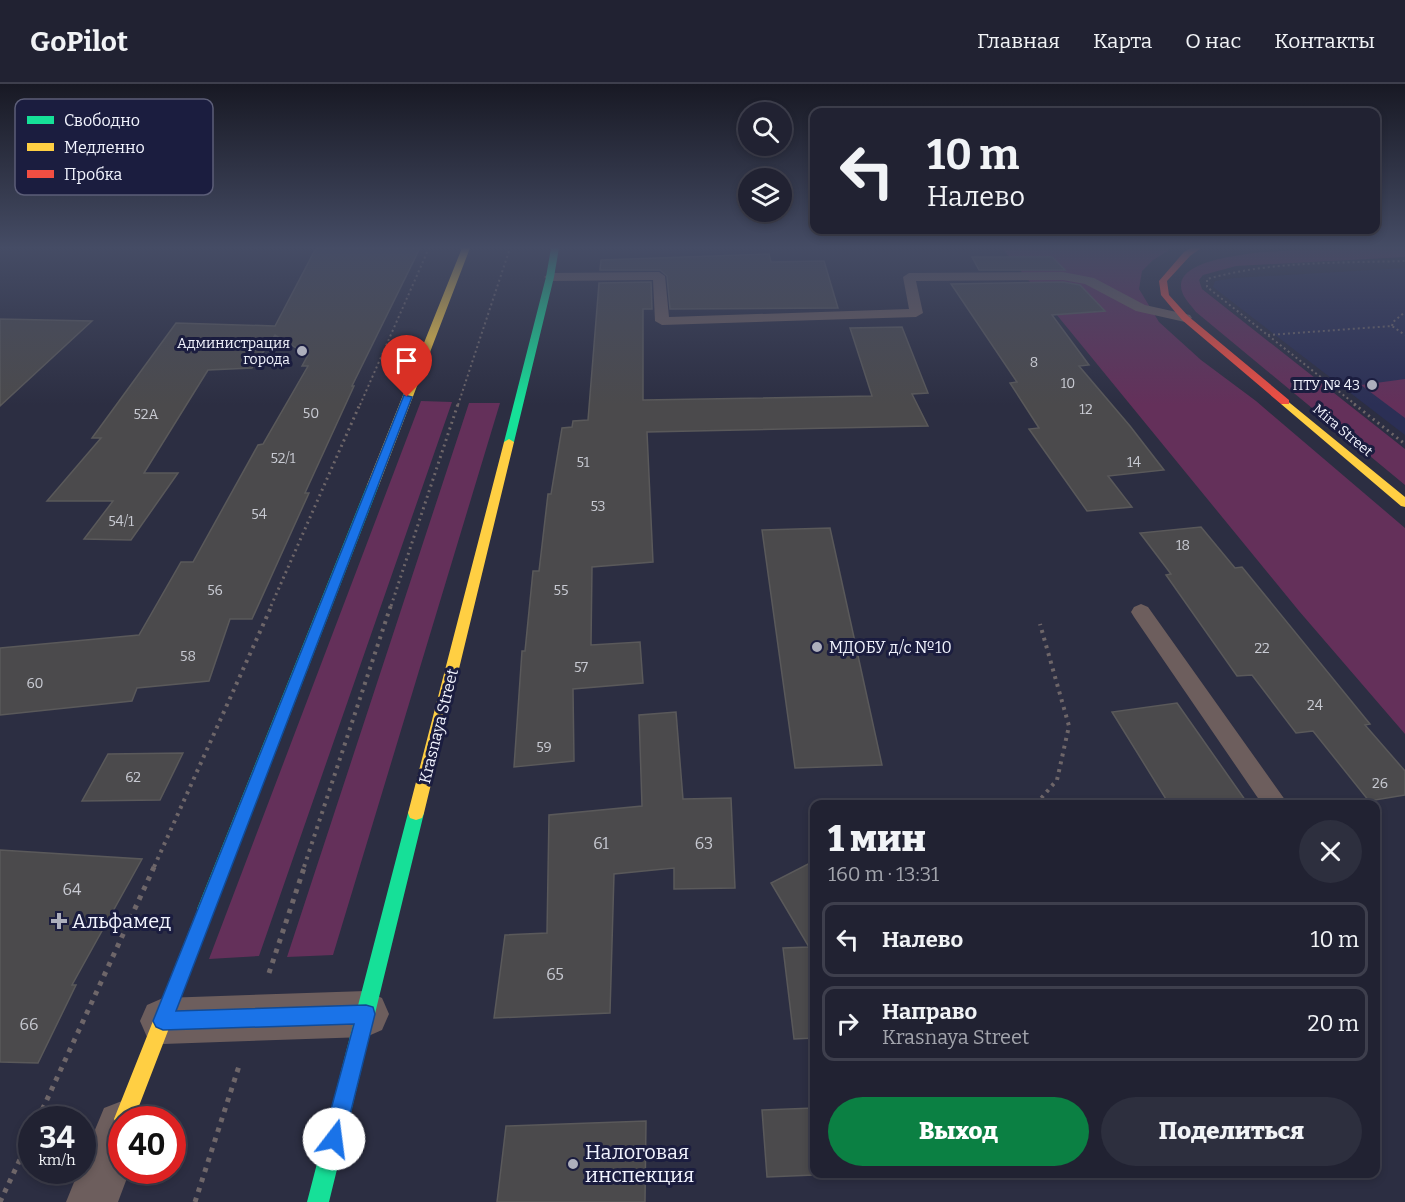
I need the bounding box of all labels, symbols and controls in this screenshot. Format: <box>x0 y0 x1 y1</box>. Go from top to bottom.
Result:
text: GoPilot <box>30 25 128 58</box>
text: Главная <box>977 28 1060 54</box>
text: Карта <box>1093 28 1152 54</box>
text: О нас <box>1185 28 1241 54</box>
text: Контакты <box>1274 28 1375 54</box>
legend <box>15 99 213 195</box>
map controls <box>738 102 792 222</box>
button: search <box>738 102 792 156</box>
text: Свободно <box>64 111 140 130</box>
text: 10 m <box>927 130 1019 180</box>
icon: left <box>828 132 906 210</box>
text: Медленно <box>64 138 145 157</box>
text: Пробка <box>64 165 123 184</box>
button: layers <box>738 168 792 222</box>
text: Налево <box>927 181 1025 213</box>
place label: Администрация города <box>177 335 290 368</box>
pin <box>381 335 432 397</box>
marker: Администрация города <box>295 344 309 358</box>
icon: arrive <box>390 344 423 377</box>
house number: 8 <box>1030 354 1038 371</box>
house number: 10 <box>1061 375 1075 392</box>
place label: ПТУ № 43 <box>1293 377 1360 394</box>
marker: ПТУ № 43 <box>1365 378 1379 392</box>
house number: 12 <box>1079 401 1093 418</box>
street label: Mira Street <box>1309 401 1376 460</box>
house number: 50 <box>303 405 319 422</box>
house number: 52А <box>134 406 158 423</box>
house number: 52/1 <box>271 450 296 467</box>
house number: 51 <box>577 454 590 471</box>
house number: 14 <box>1127 454 1141 471</box>
house number: 53 <box>590 498 606 515</box>
house number: 54 <box>251 506 267 523</box>
house number: 54/1 <box>108 513 134 530</box>
house number: 18 <box>1176 537 1190 554</box>
house number: 56 <box>207 582 223 599</box>
house number: 55 <box>554 582 568 599</box>
place label: МДОБУ д/с №10 <box>829 638 952 657</box>
marker: МДОБУ д/с №10 <box>810 640 824 654</box>
house number: 22 <box>1254 640 1270 657</box>
house number: 58 <box>180 648 196 665</box>
house number: 57 <box>574 659 588 676</box>
street label: Krasnaya Street <box>415 667 462 786</box>
house number: 60 <box>26 675 44 692</box>
house number: 24 <box>1307 697 1323 714</box>
house number: 59 <box>536 739 552 756</box>
house number: 62 <box>125 769 141 786</box>
house number: 26 <box>1372 775 1388 792</box>
text: 1 мин <box>828 817 926 861</box>
button: close <box>1299 820 1362 883</box>
house number: 61 <box>593 834 609 853</box>
house number: 63 <box>695 834 713 853</box>
text: 160 m · 13:31 <box>828 862 939 886</box>
house number: 64 <box>63 880 82 899</box>
place label: Альфамед <box>72 909 171 933</box>
marker: Альфамед <box>50 912 68 930</box>
icon: left <box>831 923 864 956</box>
text: Налево <box>882 926 963 953</box>
text: 10 m <box>1311 926 1359 953</box>
house number: 65 <box>546 965 564 984</box>
text: Направо <box>882 998 977 1025</box>
icon: right <box>831 1007 864 1040</box>
text: 20 m <box>1308 1010 1359 1037</box>
house number: 66 <box>20 1015 38 1034</box>
text: Krasnaya Street <box>882 1025 1029 1049</box>
button: Выход <box>828 1097 1089 1166</box>
button: Поделиться <box>1101 1097 1362 1166</box>
speed limit sign: 40 <box>108 1106 186 1184</box>
position arrow <box>302 1107 366 1171</box>
text: 34 <box>39 1120 75 1156</box>
place label: Налоговая инспекция <box>585 1140 694 1187</box>
text: km/h <box>38 1151 76 1169</box>
marker: Налоговая инспекция <box>566 1157 580 1171</box>

